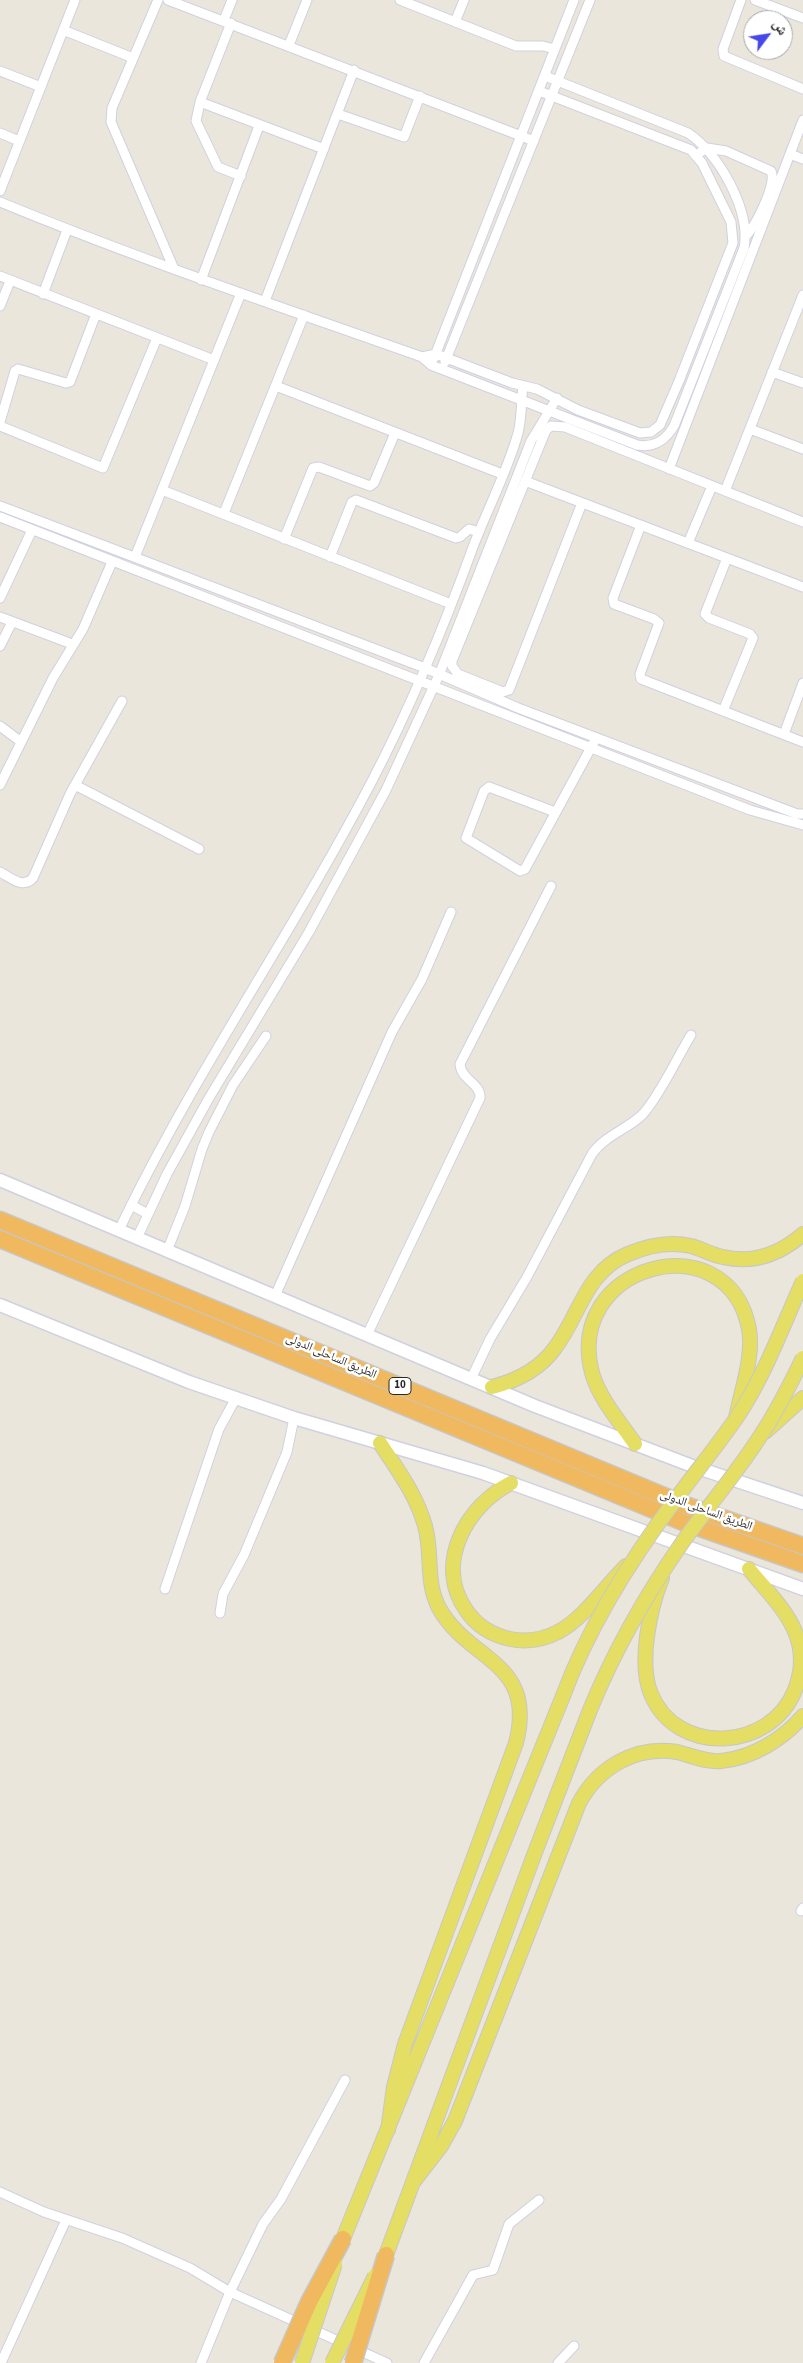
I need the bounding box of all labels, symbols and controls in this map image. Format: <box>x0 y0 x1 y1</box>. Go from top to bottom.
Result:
north arrow <box>743 10 793 60</box>
text: ش <box>768 16 792 39</box>
street label: الطريق الساحلى الدولى <box>283 1331 379 1383</box>
road number: 10 <box>389 1378 411 1394</box>
street label: الطريق الساحلى الدولى <box>658 1488 754 1534</box>

